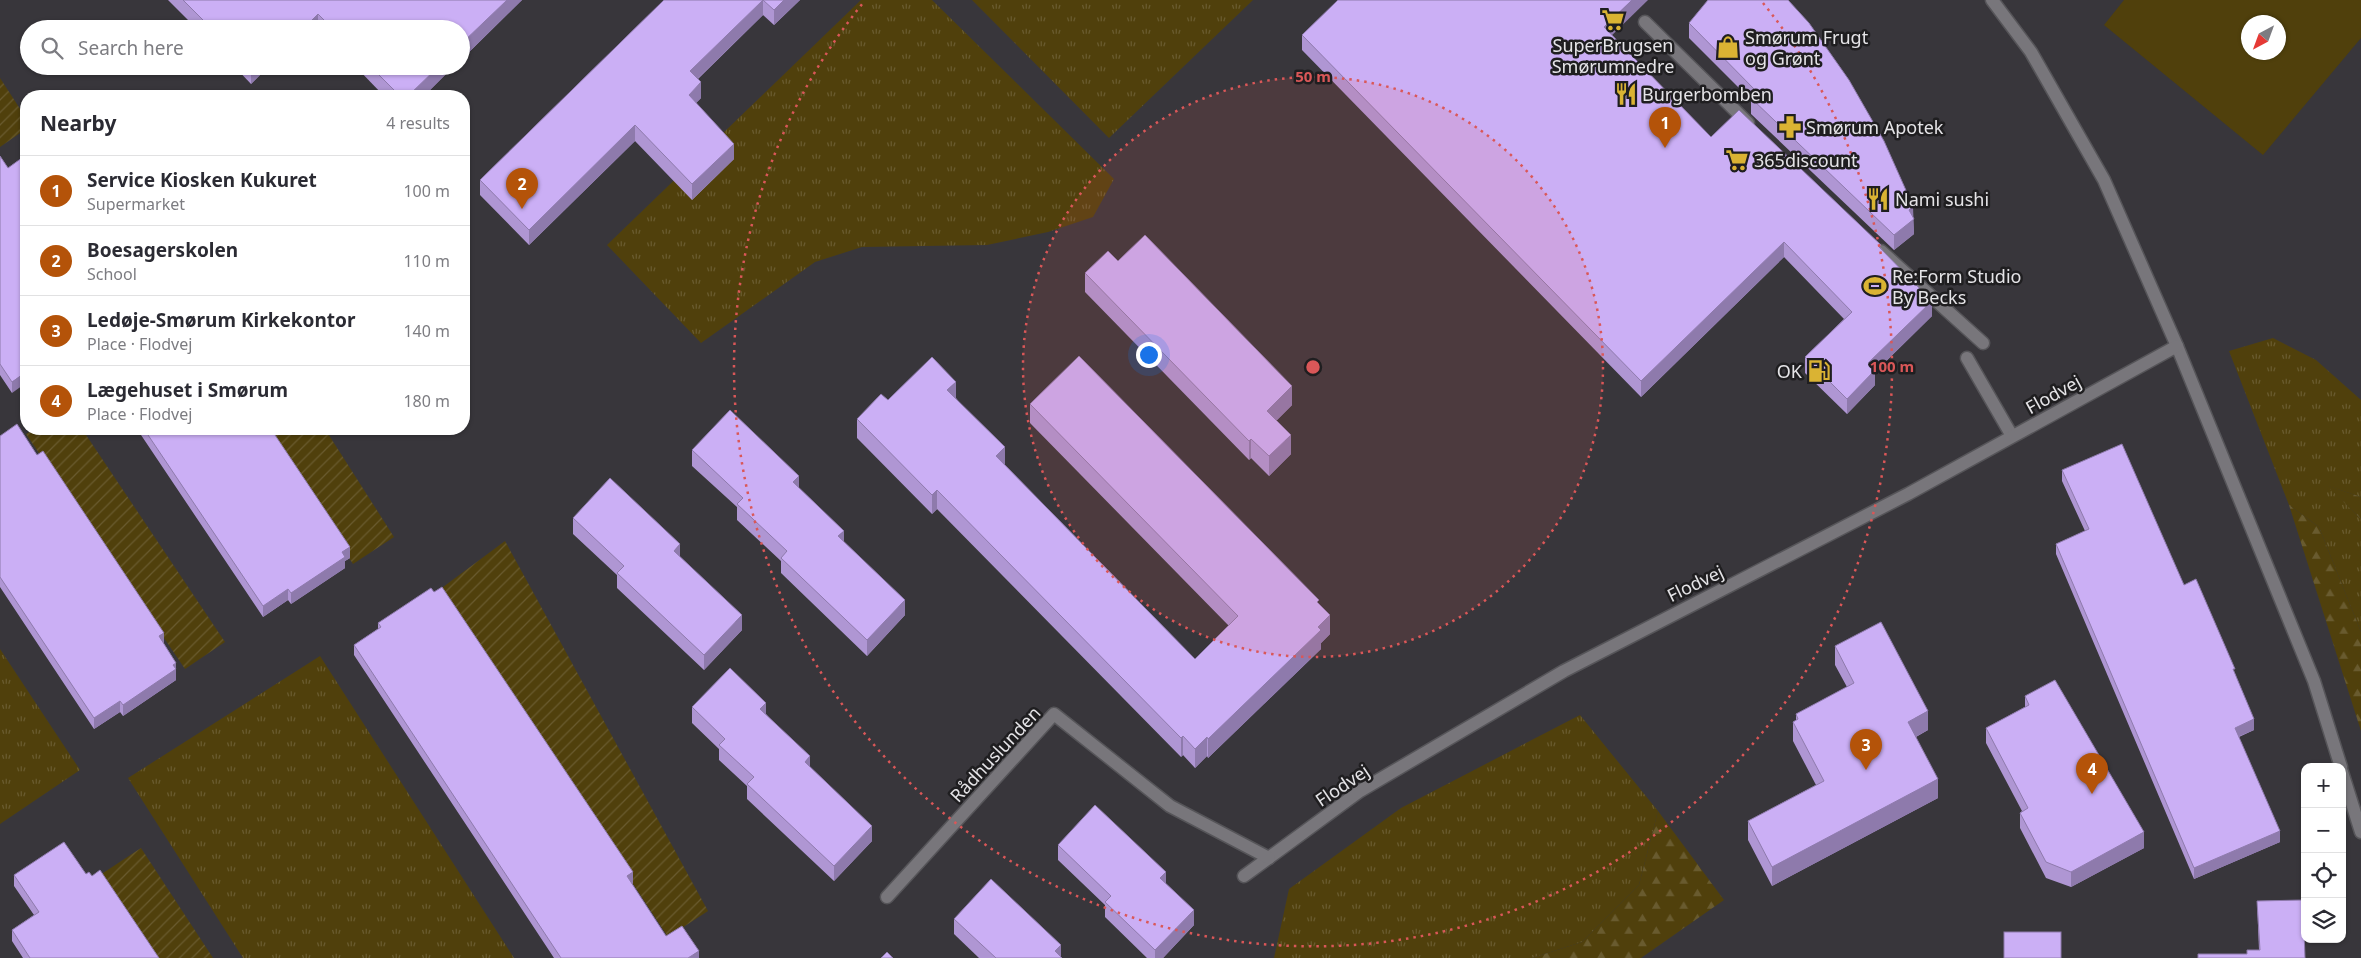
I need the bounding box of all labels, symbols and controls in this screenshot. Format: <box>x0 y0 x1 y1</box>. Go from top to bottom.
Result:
supermarket icon: SuperBrugsen Smørumnedre <box>1600 7 1626 33</box>
north arrow <box>2241 15 2286 60</box>
search box <box>20 20 470 75</box>
place label: Smørum Frugt og Grønt <box>1745 25 1869 70</box>
place label: SuperBrugsen Smørumnedre <box>1552 33 1674 78</box>
icon: search <box>38 34 66 62</box>
shop icon: Smørum Frugt og Grønt <box>1715 34 1741 60</box>
text: Search here <box>78 35 184 61</box>
text: 50 m <box>1295 66 1331 86</box>
restaurant icon: Burgerbomben <box>1613 81 1639 107</box>
place label: Burgerbomben <box>1642 82 1772 106</box>
pin: 1 <box>1649 107 1681 148</box>
text: Nearby <box>40 109 116 137</box>
text: 4 results <box>386 112 450 134</box>
pharmacy icon: Smørum Apotek <box>1777 114 1803 140</box>
place label: Smørum Apotek <box>1806 115 1944 139</box>
supermarket icon: 365discount <box>1724 147 1750 173</box>
place label: 365discount <box>1754 148 1858 172</box>
text: Service Kiosken Kukuret <box>87 167 317 193</box>
pin: 2 <box>506 168 538 209</box>
text: 1 <box>51 180 61 202</box>
text: 100 m <box>403 180 450 202</box>
restaurant icon: Nami sushi <box>1865 186 1891 212</box>
place label: Nami sushi <box>1895 187 1989 211</box>
text: Supermarket <box>87 193 185 215</box>
text: Boesagerskolen <box>87 237 238 263</box>
text: 2 <box>51 250 61 272</box>
text: 110 m <box>403 250 450 272</box>
text: School <box>87 263 137 285</box>
place label: Re:Form Studio By Becks <box>1892 264 2021 309</box>
sports icon: Re:Form Studio By Becks <box>1862 273 1888 299</box>
text: Ledøje-Smørum Kirkekontor <box>87 307 355 333</box>
text: 3 <box>51 320 61 342</box>
text: 140 m <box>403 320 450 342</box>
text: Place · Flodvej <box>87 333 192 355</box>
your location <box>1136 342 1162 368</box>
text: 100 m <box>1870 356 1914 376</box>
centre of rings <box>1304 358 1322 376</box>
fuel station icon: OK <box>1806 358 1832 384</box>
place label: OK <box>1777 359 1803 383</box>
street label: Flodvej <box>2021 369 2085 419</box>
text: Lægehuset i Smørum <box>87 377 288 403</box>
text: 4 <box>51 390 61 412</box>
text: 180 m <box>403 390 450 412</box>
text: Place · Flodvej <box>87 403 192 425</box>
street label: Flodvej <box>1663 559 1727 607</box>
street label: Rådhuslunden <box>944 701 1046 807</box>
pin: 3 <box>1850 729 1882 770</box>
pin: 4 <box>2076 753 2108 794</box>
street label: Flodvej <box>1310 758 1374 812</box>
map controls <box>2301 763 2346 943</box>
button: + <box>2301 763 2346 808</box>
button: − <box>2301 808 2346 853</box>
button: locate <box>2301 853 2346 898</box>
button: layers <box>2301 898 2346 943</box>

